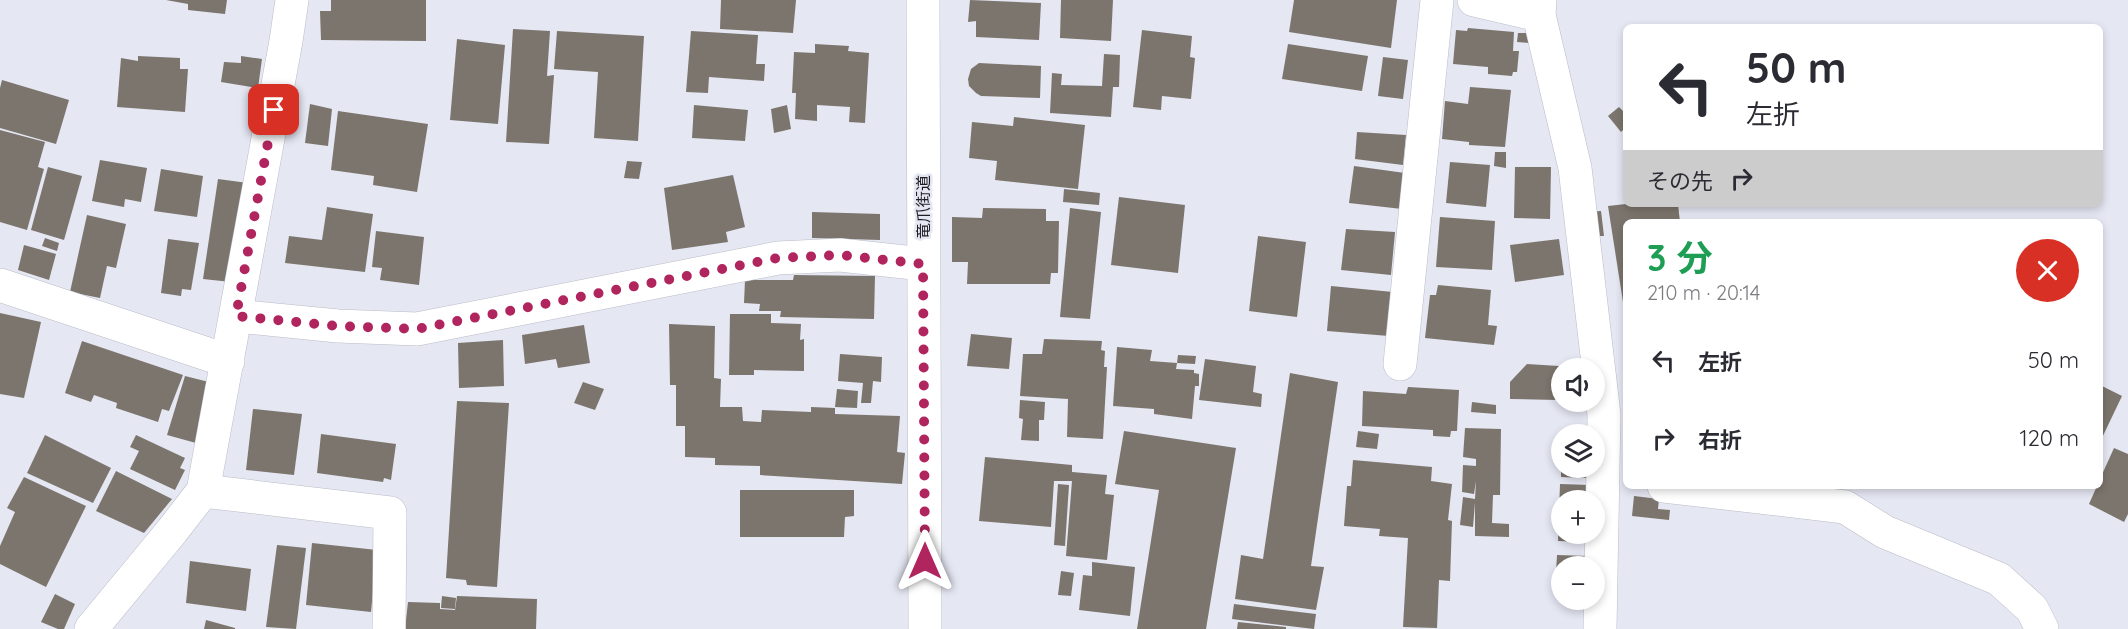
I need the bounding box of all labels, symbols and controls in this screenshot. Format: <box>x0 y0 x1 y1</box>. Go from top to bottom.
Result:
text: 50 m <box>1746 41 1846 94</box>
icon: left <box>1647 48 1725 126</box>
pin <box>248 84 299 135</box>
icon: arrive <box>257 93 290 126</box>
text: 左折 <box>1746 97 1800 131</box>
icon: right <box>1725 162 1758 195</box>
text: その先 <box>1647 167 1713 195</box>
street label: 竜爪街道 <box>913 175 933 239</box>
text: 3 分 <box>1647 235 1712 280</box>
button: close <box>2016 239 2079 302</box>
text: 210 m · 20:14 <box>1647 280 1760 305</box>
icon: left <box>1647 344 1680 377</box>
text: 50 m <box>2028 346 2079 374</box>
text: 左折 <box>1698 348 1742 376</box>
map controls <box>1551 358 1605 610</box>
button: sound <box>1551 358 1605 412</box>
icon: right <box>1647 422 1680 455</box>
button: layers <box>1551 424 1605 478</box>
text: 120 m <box>2020 424 2079 452</box>
text: 右折 <box>1698 426 1742 454</box>
button: + <box>1551 490 1605 544</box>
position arrow <box>893 529 957 593</box>
button: − <box>1551 556 1605 610</box>

